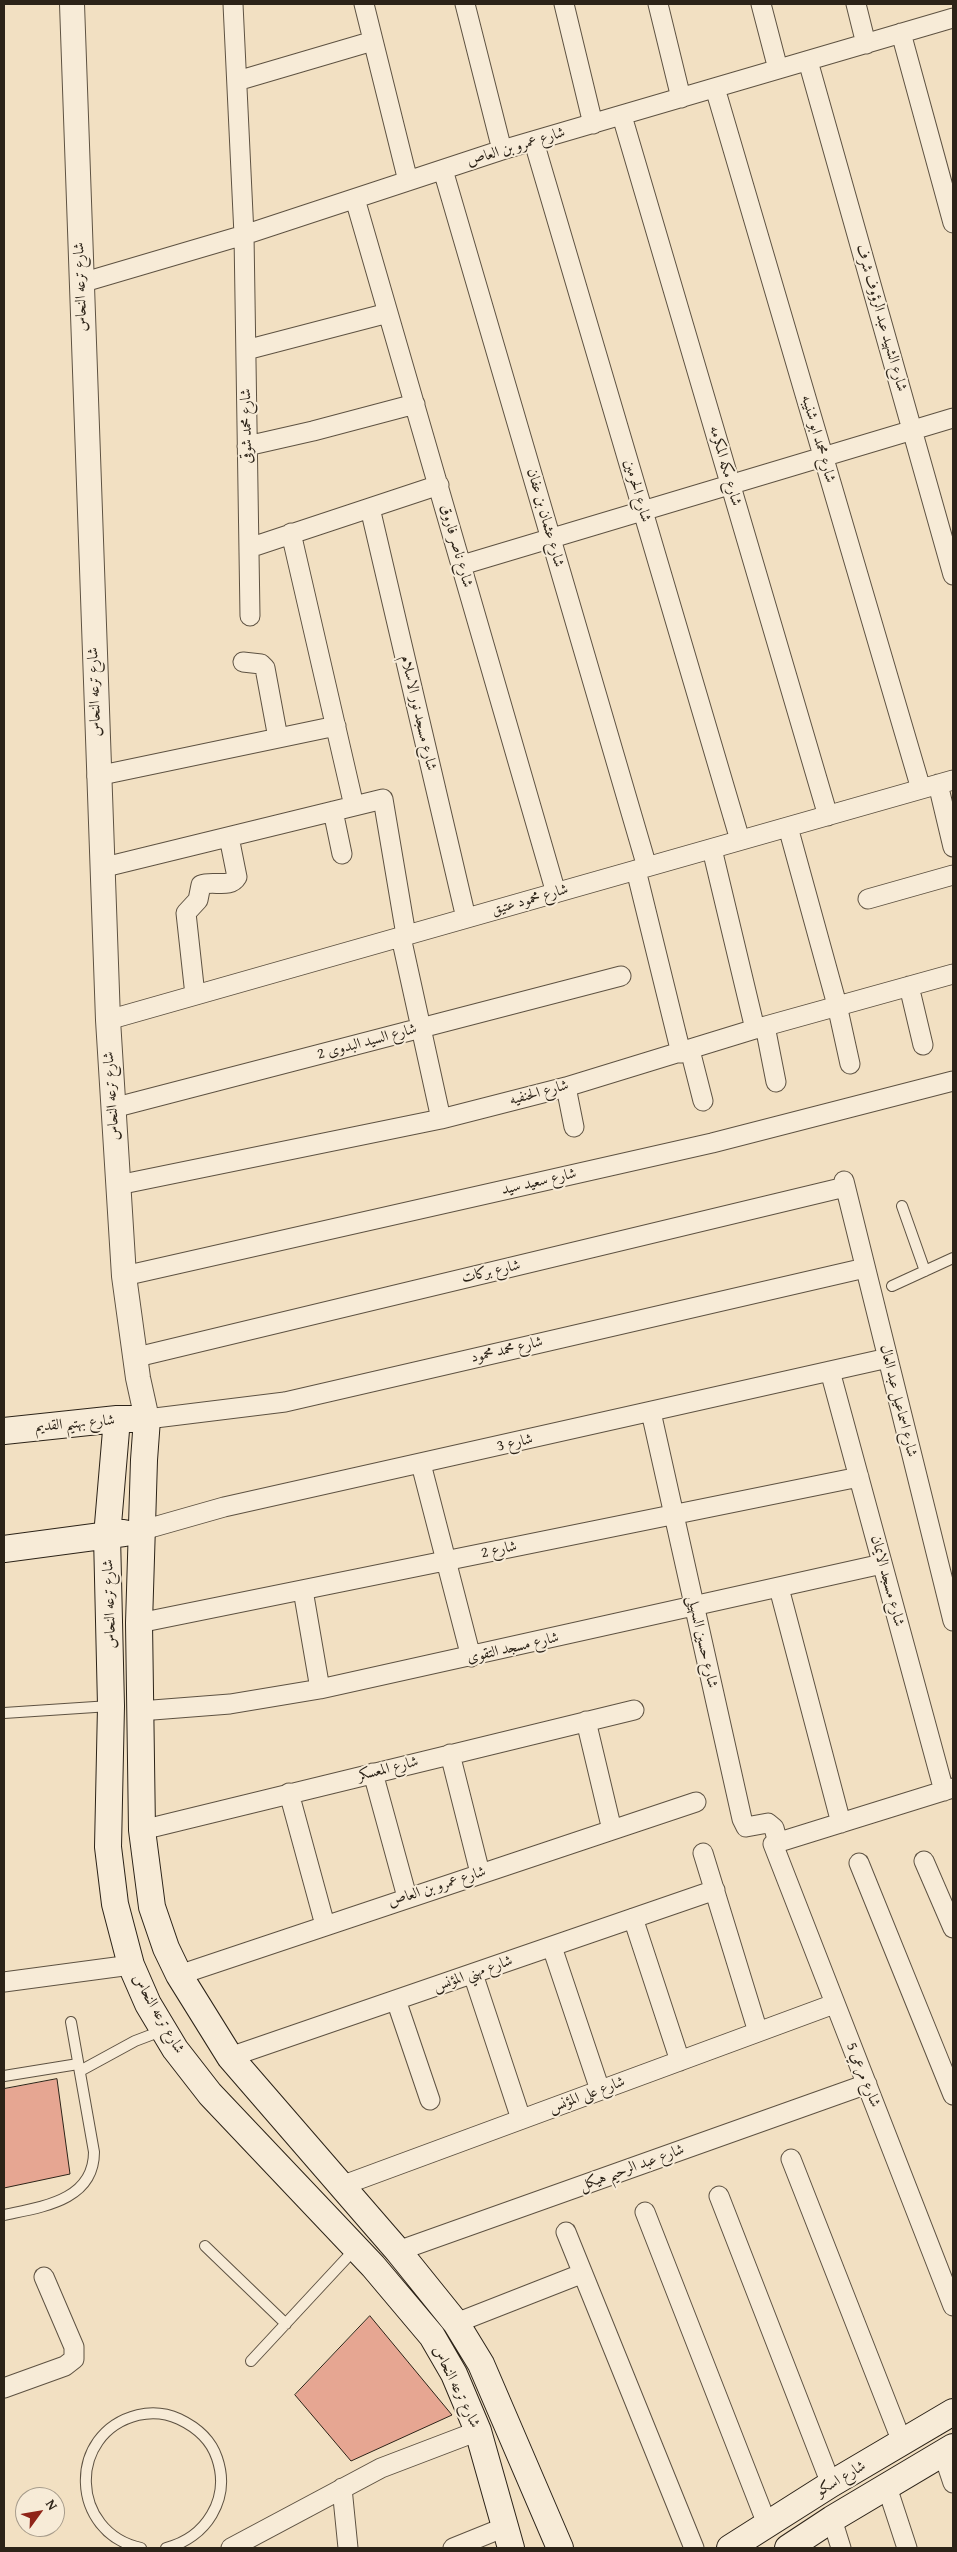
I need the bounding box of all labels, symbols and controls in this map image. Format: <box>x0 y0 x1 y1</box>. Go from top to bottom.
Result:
street label: شارع عمرو بن العاص <box>465 124 567 170</box>
street label: شارع ترعه النحاس <box>70 242 92 332</box>
street label: شارع الشهيد عبد الرؤوف شرف <box>851 242 911 394</box>
street label: شارع محمد شوقى <box>237 388 257 464</box>
street label: شارع محمد ابو شنيبه <box>797 393 839 485</box>
street label: شارع مكه المكرمه <box>705 424 745 508</box>
street label: شارع الحرمين <box>619 458 655 524</box>
street label: شارع عثمان بن عفان <box>522 467 568 569</box>
street label: شارع ناصر فاروق <box>436 502 476 590</box>
street label: شارع ترعه النحاس <box>84 647 106 737</box>
street label: شارع مسجد نور الاسلام <box>396 654 440 772</box>
street label: شارع محمود عتيق <box>490 880 570 920</box>
street label: شارع السيد البدوى 2 <box>315 1020 419 1064</box>
street label: شارع ترعه النحاس <box>100 1051 124 1141</box>
street label: شارع الحنفيه <box>507 1076 571 1110</box>
street label: شارع سعيد سيد <box>500 1165 578 1199</box>
street label: شارع بركات <box>460 1257 522 1287</box>
street label: شارع محمد محمود <box>469 1333 545 1367</box>
street label: شارع اسماعيل عبد العال <box>875 1343 921 1459</box>
street label: شارع بهتيم القديم <box>34 1412 116 1436</box>
street label: شارع 3 <box>495 1430 535 1456</box>
street label: شارع مسجد الايمان <box>866 1533 908 1629</box>
street label: شارع 2 <box>479 1537 519 1563</box>
street label: شارع ترعه النحاس <box>99 1559 121 1649</box>
street label: شارع حسين السهيلى <box>683 1594 721 1690</box>
street label: شارع مسجد التقوى <box>465 1629 561 1667</box>
street label: شارع المعسكر <box>356 1753 420 1785</box>
street label: شارع عمرو بن العاص <box>386 1863 488 1911</box>
street label: شارع مهني المؤنس <box>431 1952 515 1996</box>
street label: شارع ترعه النحاس <box>128 1971 188 2057</box>
street label: شارع مرعي 5 <box>842 2040 884 2110</box>
street label: شارع على المؤنس <box>546 2073 628 2117</box>
street label: شارع عبد الرحيم هيكل <box>577 2141 687 2195</box>
street label: شارع ترعه النحاس <box>428 2343 484 2431</box>
street label: شارع اسكو <box>813 2457 869 2501</box>
north arrow <box>15 2487 65 2537</box>
text: N <box>41 2495 63 2514</box>

